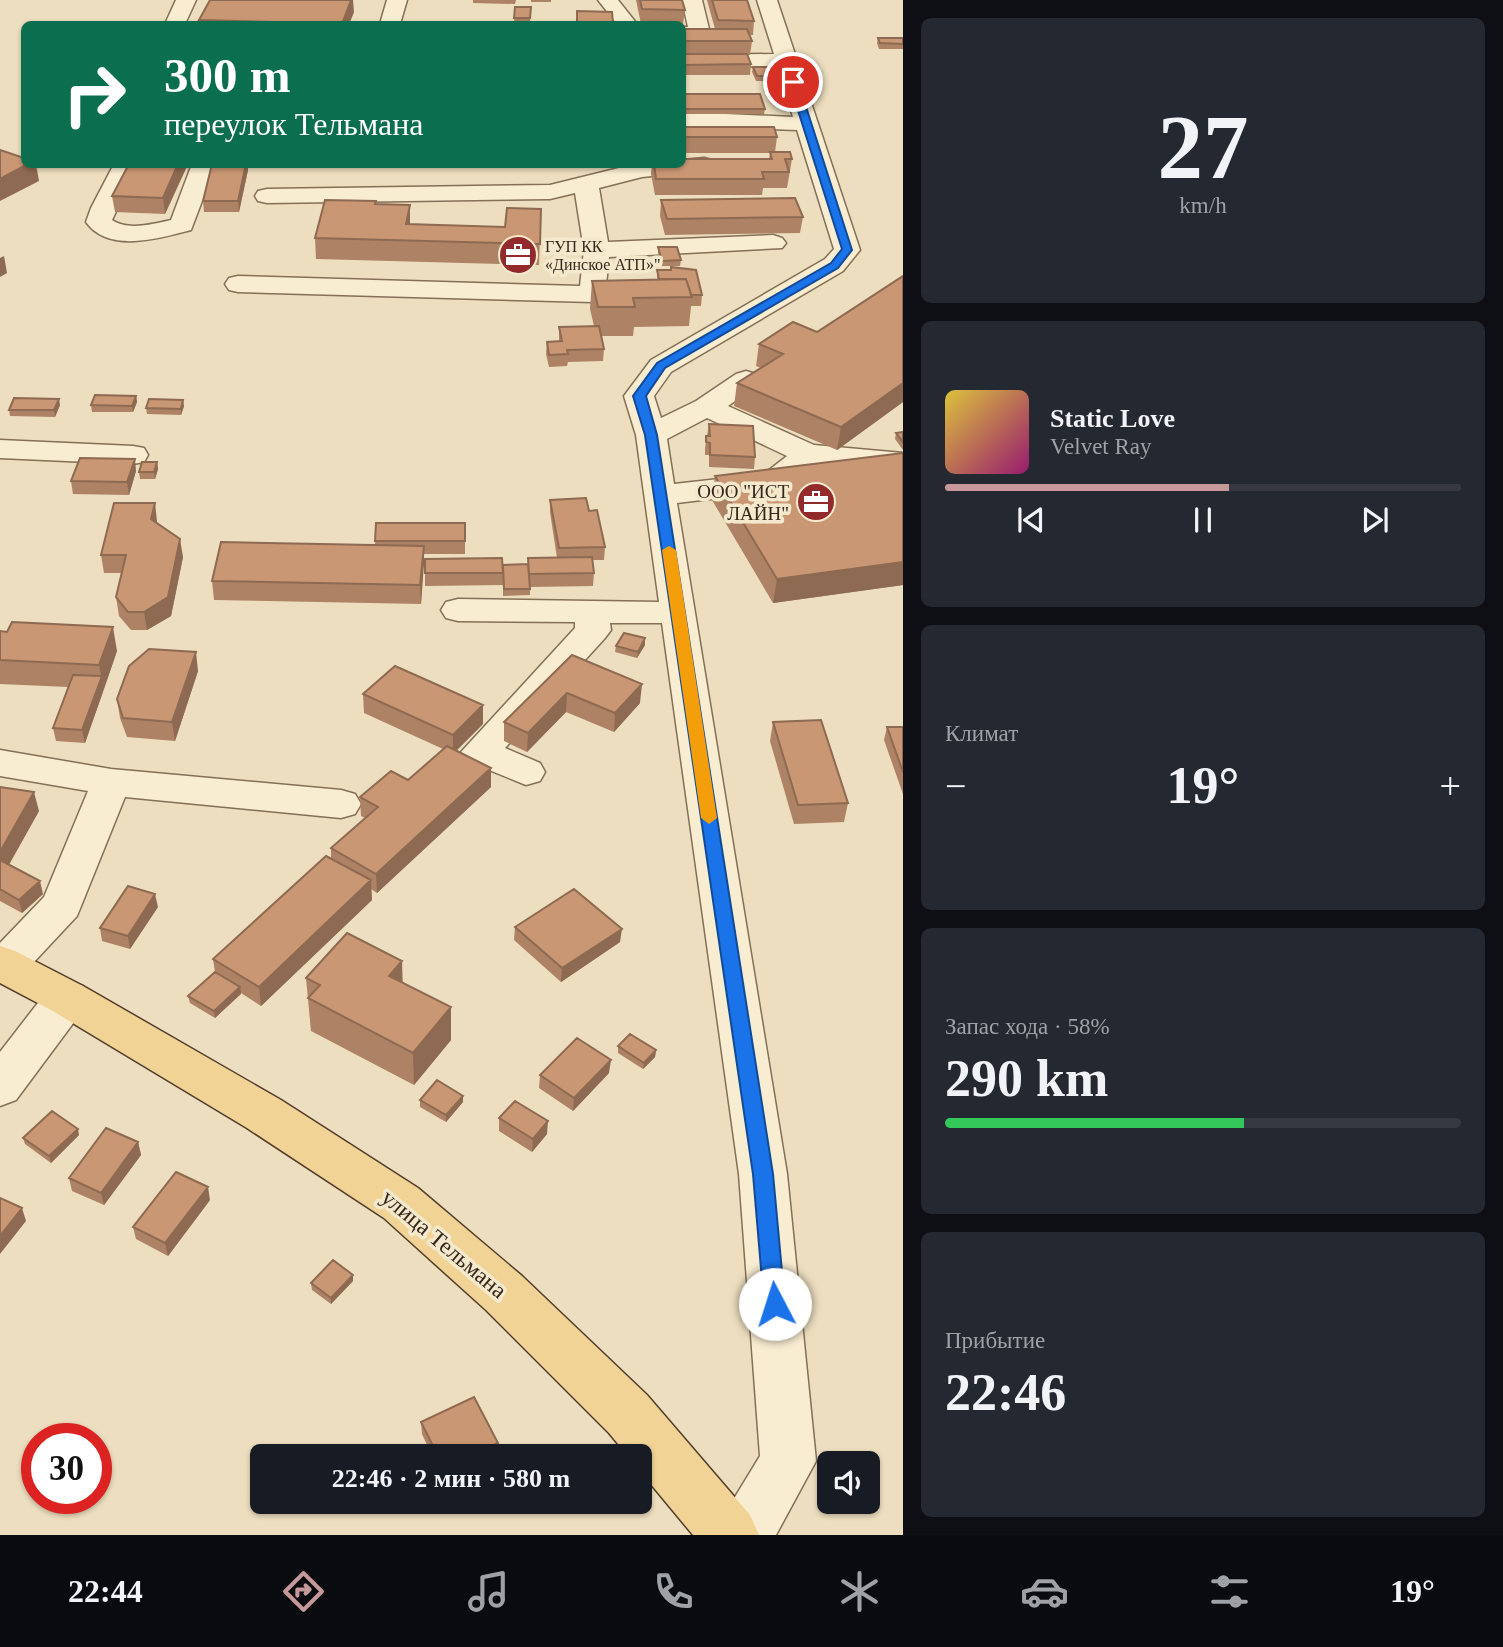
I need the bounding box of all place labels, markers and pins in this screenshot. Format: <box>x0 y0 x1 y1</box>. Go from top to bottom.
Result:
pin <box>763 52 823 112</box>
office icon: ГУП КК «Динское АТП»" <box>497 234 539 276</box>
place label: ГУП КК «Динское АТП»" <box>545 238 660 274</box>
place label: ООО "ИСТ ЛАЙН" <box>697 481 789 524</box>
office icon: ООО "ИСТ ЛАЙН" <box>795 481 837 523</box>

